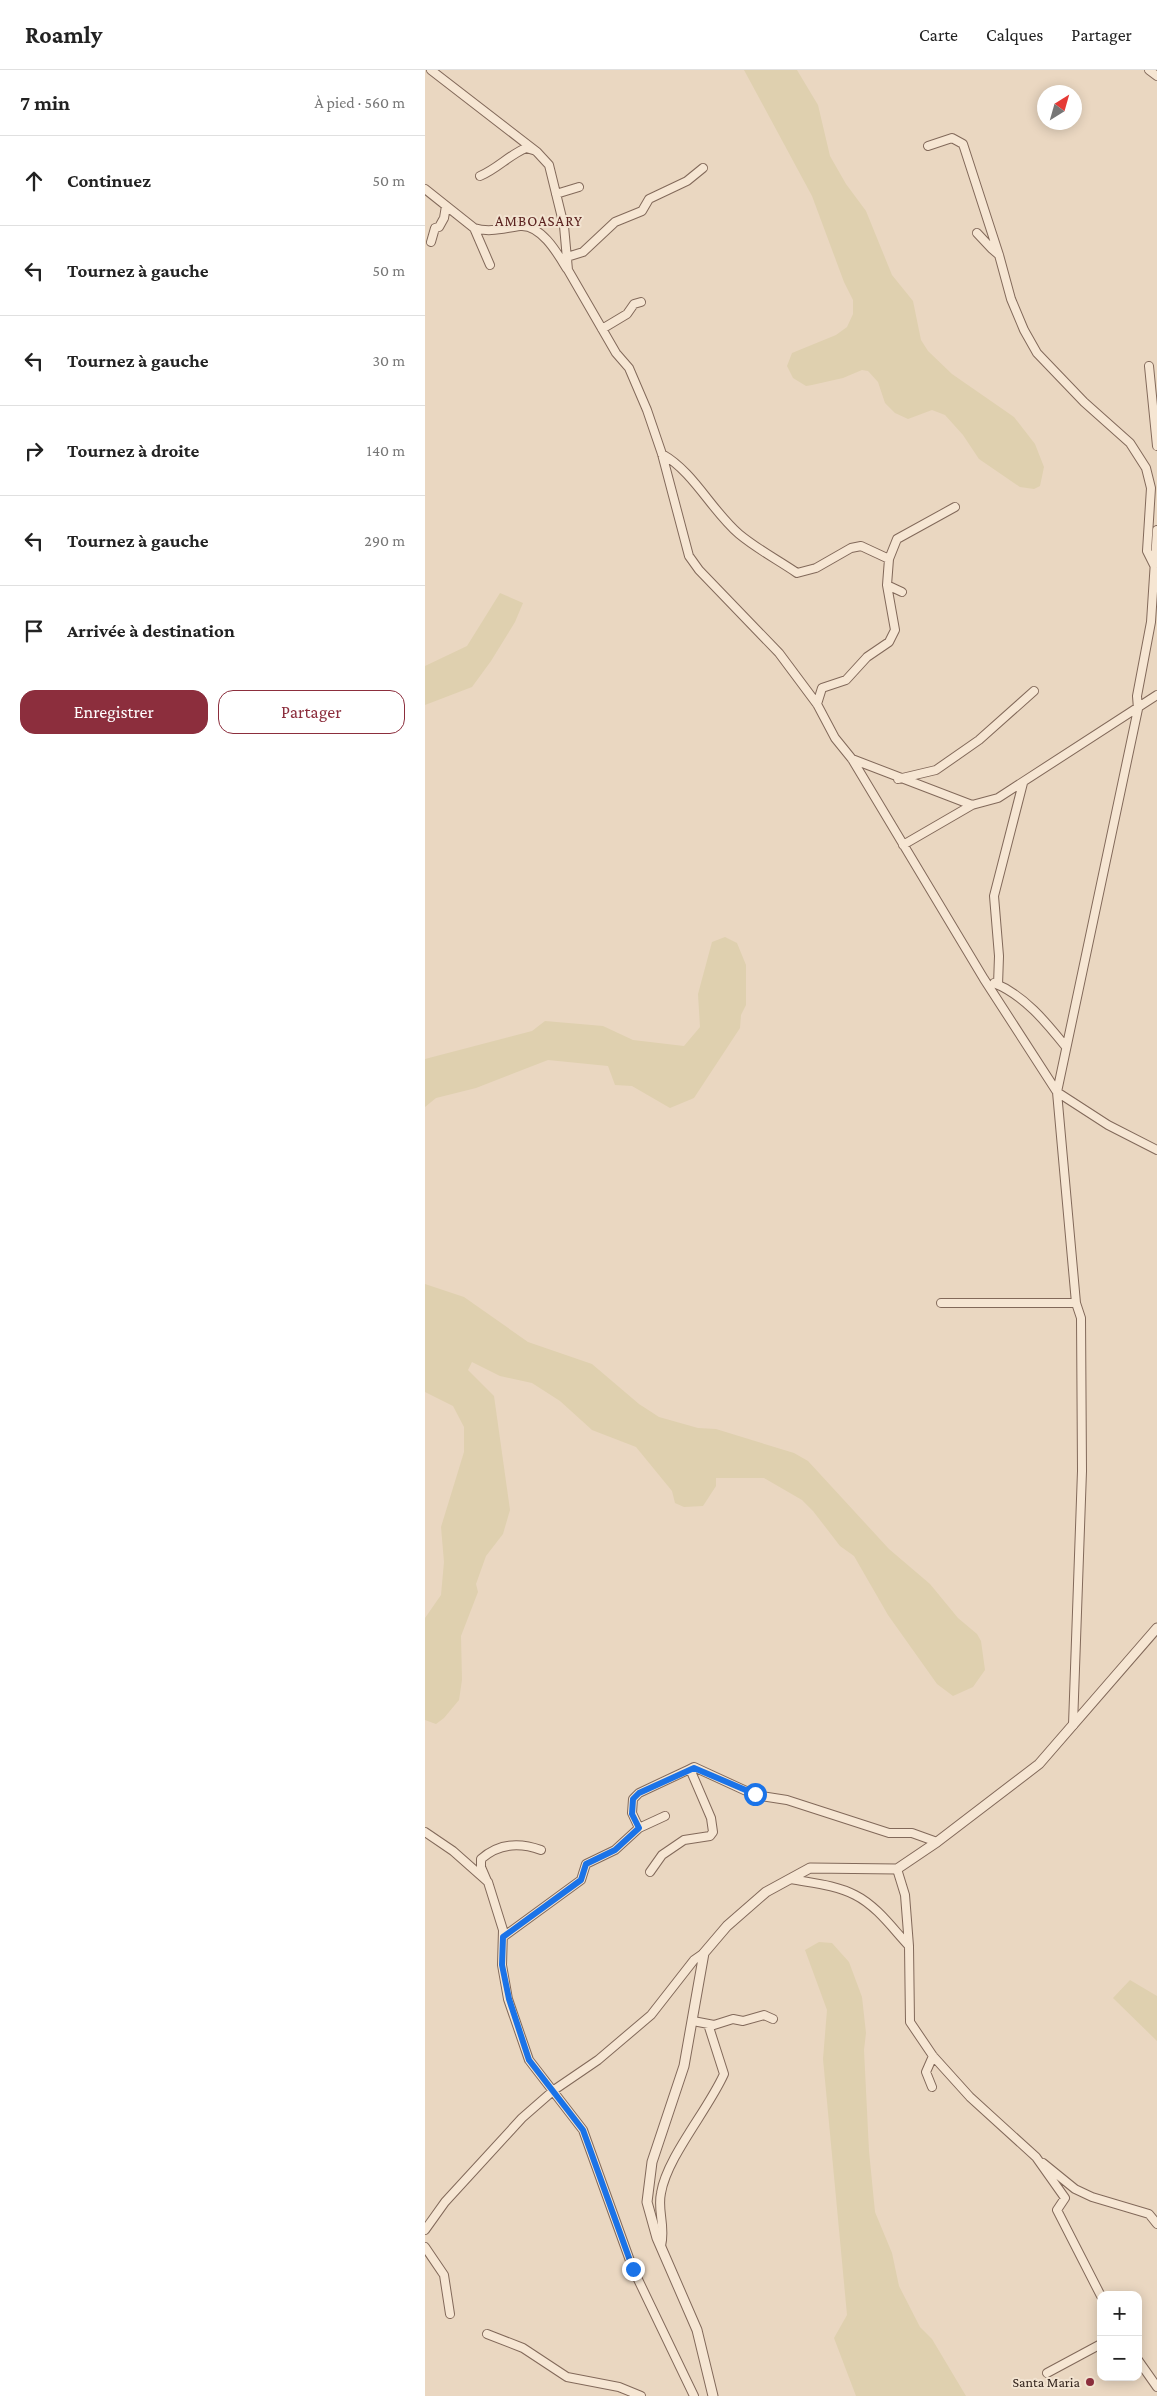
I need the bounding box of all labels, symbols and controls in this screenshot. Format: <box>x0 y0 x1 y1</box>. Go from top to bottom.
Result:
text: Roamly <box>25 21 102 48</box>
text: Carte <box>919 25 958 45</box>
text: Calques <box>986 25 1043 45</box>
text: Partager <box>1071 25 1132 45</box>
north arrow <box>1037 85 1082 130</box>
text: 7 min <box>20 91 70 115</box>
text: À pied · 560 m <box>314 94 405 111</box>
icon: ahead <box>20 167 48 195</box>
text: Continuez <box>67 170 151 191</box>
text: 50 m <box>373 172 405 189</box>
district label: AMBOASARY <box>495 213 583 229</box>
icon: left <box>20 257 48 285</box>
text: Tournez à gauche <box>67 260 209 281</box>
text: 50 m <box>373 262 405 279</box>
icon: left <box>20 347 48 375</box>
text: Tournez à gauche <box>67 350 209 371</box>
text: 30 m <box>373 352 405 369</box>
icon: right <box>20 437 48 465</box>
text: Tournez à droite <box>67 440 199 461</box>
text: 140 m <box>367 442 405 459</box>
icon: left <box>20 527 48 555</box>
text: Tournez à gauche <box>67 530 209 551</box>
text: 290 m <box>364 532 405 549</box>
icon: arrive <box>20 617 48 645</box>
text: Arrivée à destination <box>67 620 235 641</box>
button: Enregistrer <box>20 690 208 734</box>
button: Partager <box>218 690 405 734</box>
route start <box>744 1783 767 1806</box>
route end <box>622 2258 645 2281</box>
map controls <box>1097 2291 1142 2381</box>
button: + <box>1097 2291 1142 2336</box>
button: − <box>1097 2336 1142 2381</box>
place label: Santa Maria <box>1013 2374 1081 2390</box>
marker: Santa Maria <box>1084 2376 1096 2388</box>

